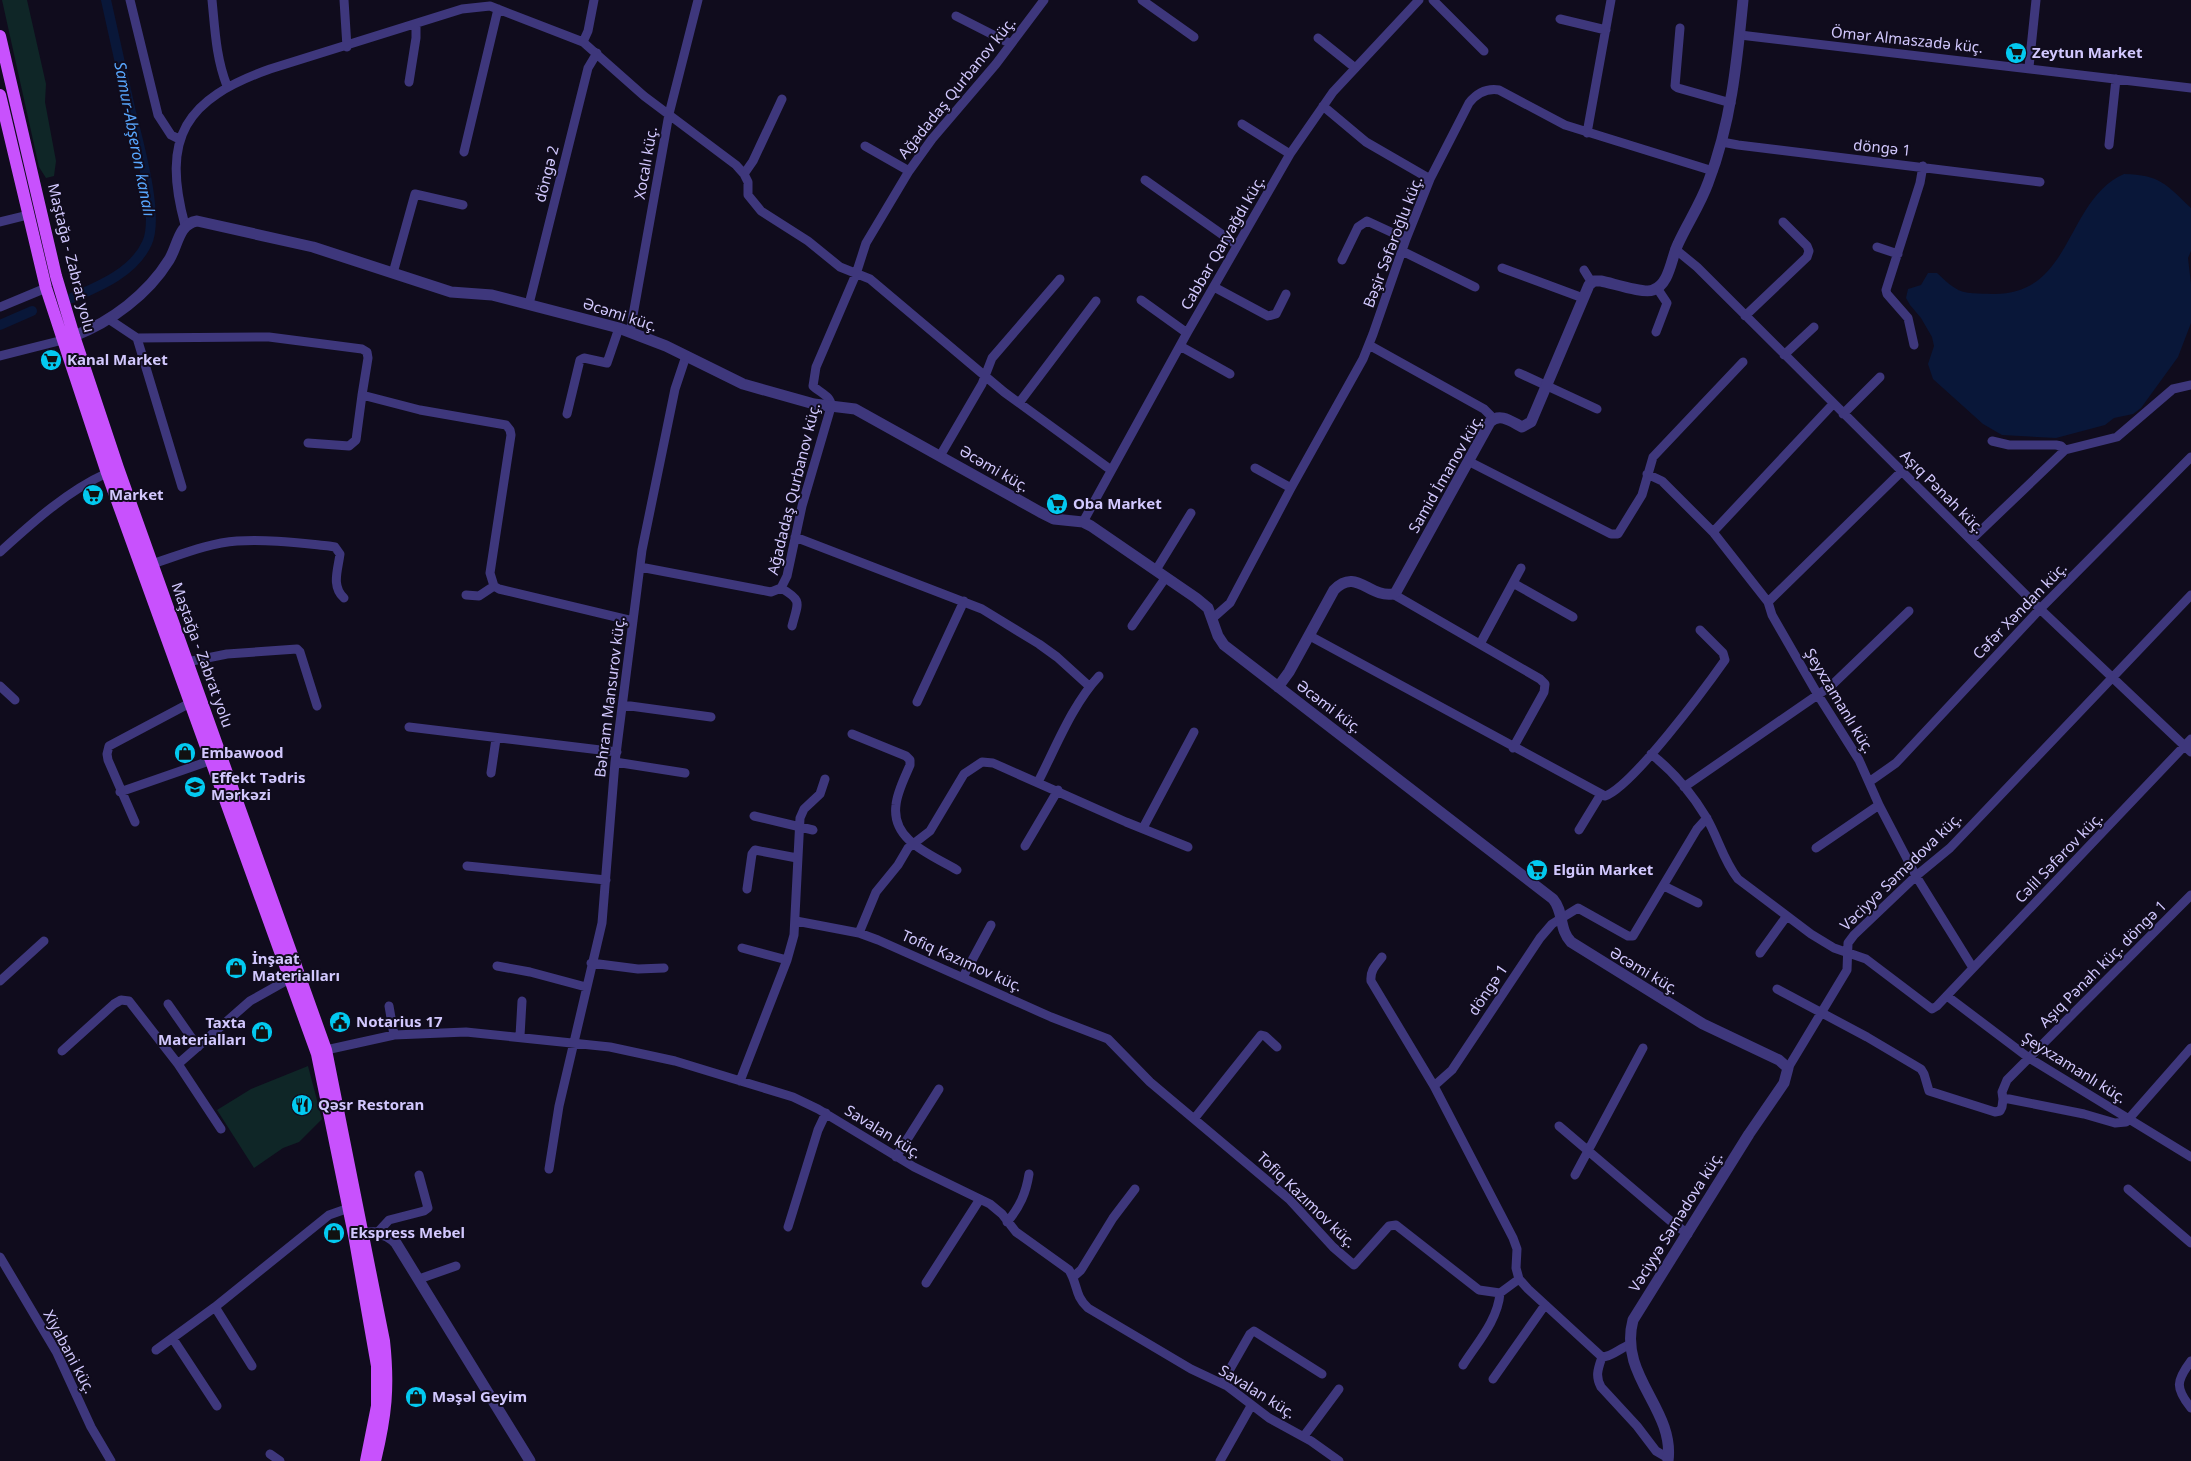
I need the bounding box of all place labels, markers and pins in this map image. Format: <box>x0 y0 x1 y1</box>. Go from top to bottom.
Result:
supermarket icon: Zeytun Market <box>2004 41 2028 65</box>
place label: Zeytun Market <box>2032 42 2143 62</box>
supermarket icon: Kanal Market <box>39 348 63 372</box>
place label: Kanal Market <box>67 349 168 369</box>
supermarket icon: Market <box>81 483 105 507</box>
place label: Market <box>109 484 164 504</box>
supermarket icon: Oba Market <box>1045 492 1069 516</box>
place label: Oba Market <box>1073 493 1162 513</box>
shop icon: Embawood <box>173 741 197 765</box>
place label: Embawood <box>201 742 284 762</box>
place label: Effekt Tədris Mərkəzi <box>211 767 305 804</box>
school or university icon: Effekt Tədris Mərkəzi <box>183 775 207 799</box>
supermarket icon: Elgün Market <box>1525 858 1549 882</box>
place label: Elgün Market <box>1553 859 1654 879</box>
place label: İnşaat Materialları <box>252 948 340 985</box>
shop icon: İnşaat Materialları <box>224 956 248 980</box>
public building icon: Notarius 17 <box>328 1010 352 1034</box>
place label: Notarius 17 <box>356 1011 443 1031</box>
place label: Taxta Materialları <box>158 1012 246 1049</box>
shop icon: Taxta Materialları <box>250 1020 274 1044</box>
restaurant icon: Qəsr Restoran <box>290 1093 314 1117</box>
place label: Qəsr Restoran <box>318 1094 424 1114</box>
shop icon: Ekspress Mebel <box>322 1221 346 1245</box>
place label: Ekspress Mebel <box>350 1222 465 1242</box>
shop icon: Məşəl Geyim <box>404 1385 428 1409</box>
place label: Məşəl Geyim <box>432 1386 527 1406</box>

